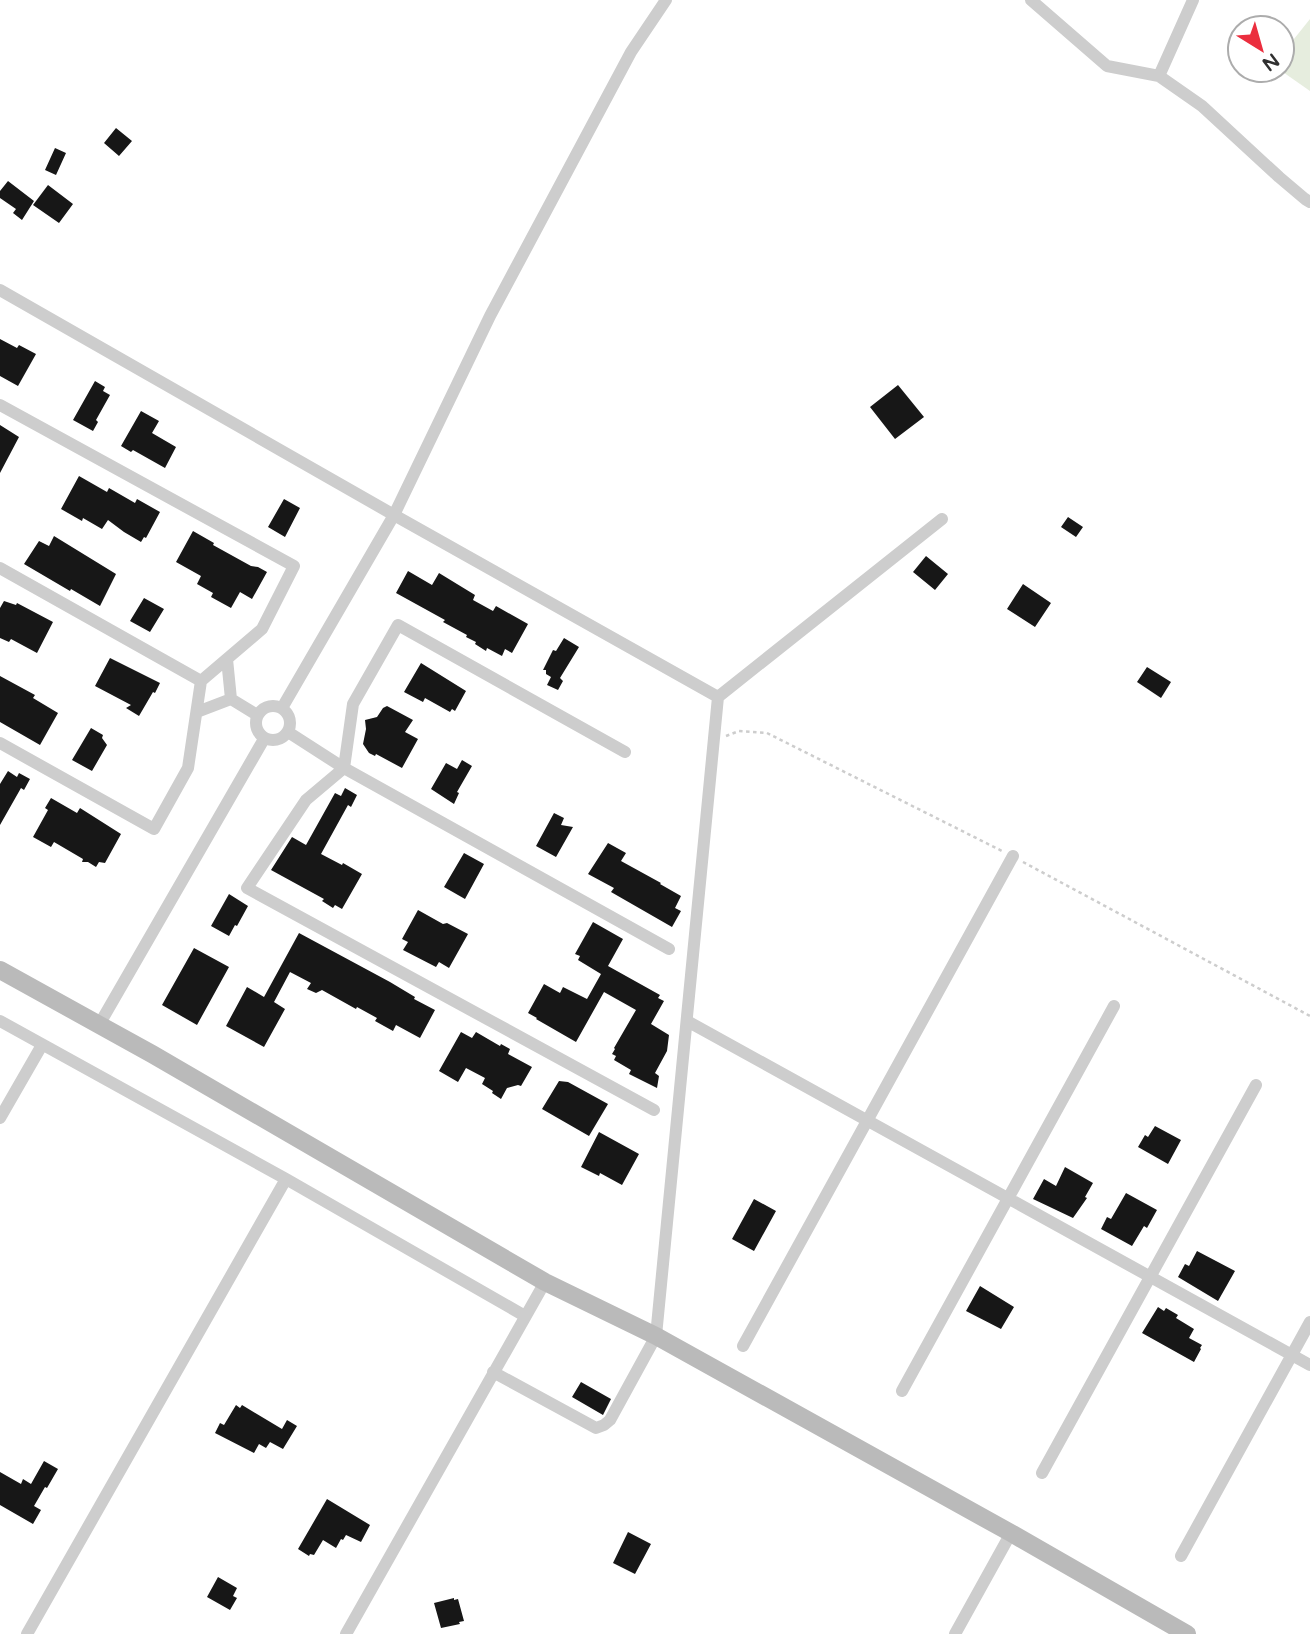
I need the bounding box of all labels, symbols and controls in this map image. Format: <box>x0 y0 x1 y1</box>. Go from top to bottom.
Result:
north arrow <box>1226 14 1296 84</box>
text: N <box>1258 48 1283 75</box>

